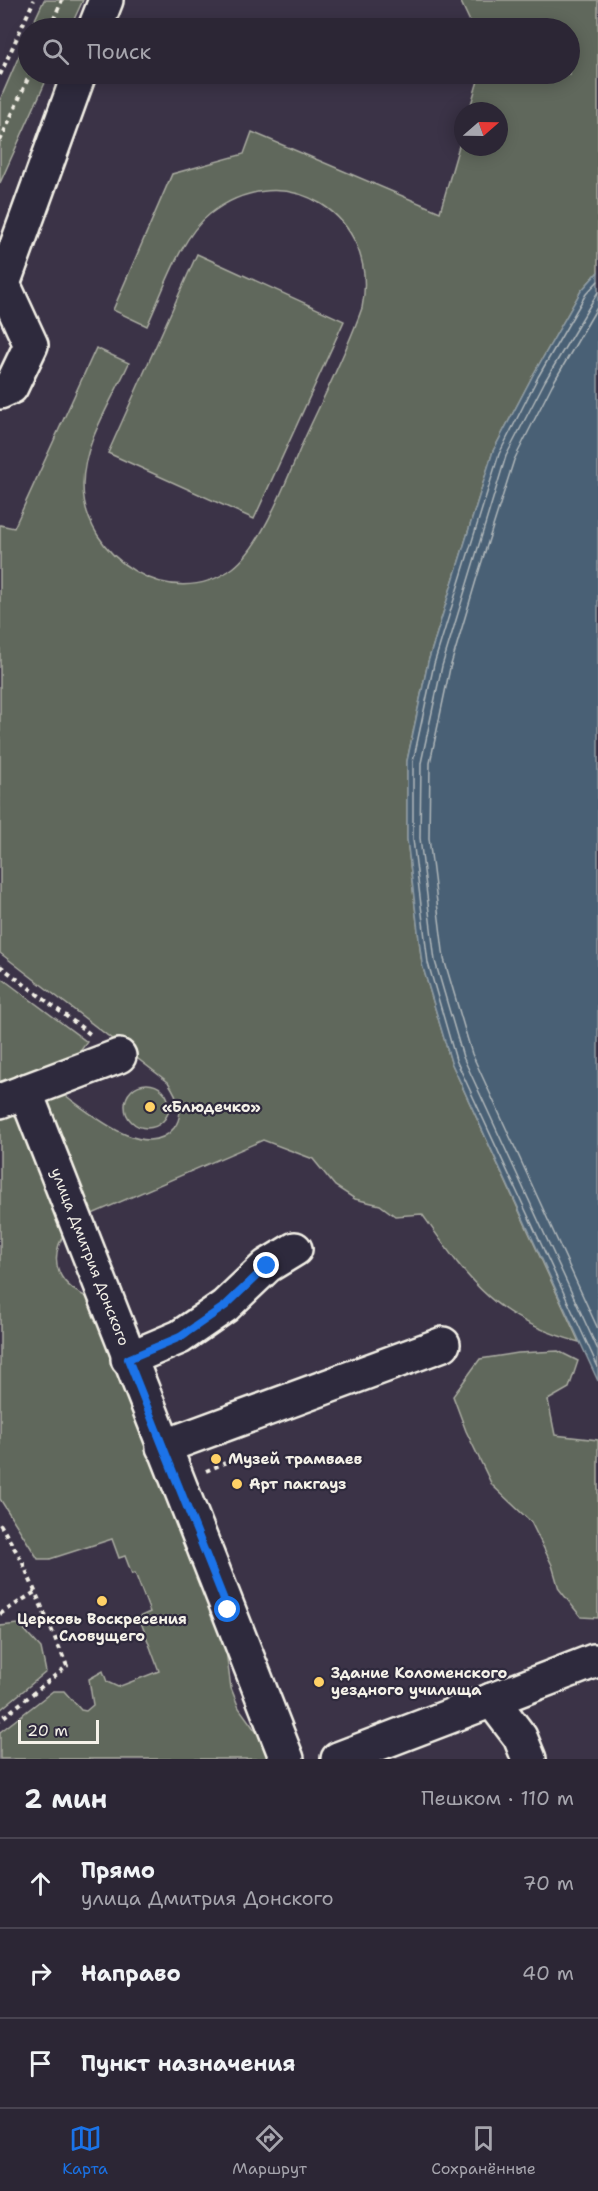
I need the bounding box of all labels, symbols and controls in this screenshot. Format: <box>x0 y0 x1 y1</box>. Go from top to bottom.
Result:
search box <box>18 18 580 84</box>
icon: search <box>39 35 72 68</box>
text: Поиск <box>87 37 151 66</box>
north arrow <box>454 102 508 156</box>
place label: «Блюдечко» <box>162 1097 261 1117</box>
marker: «Блюдечко» <box>143 1100 157 1114</box>
street label: улица Дмитрия Донского <box>46 1165 134 1349</box>
route end <box>253 1252 279 1278</box>
place label: Музей трамваев <box>228 1449 362 1469</box>
marker: Музей трамваев <box>209 1452 223 1466</box>
place label: Арт пакгауз <box>249 1474 346 1494</box>
marker: Арт пакгауз <box>230 1477 244 1491</box>
marker: Церковь Воскресения Словущего <box>95 1594 109 1608</box>
route start <box>214 1596 240 1622</box>
place label: Церковь Воскресения Словущего <box>17 1609 187 1646</box>
place label: Здание Коломенского уездного училища <box>331 1663 508 1700</box>
marker: Здание Коломенского уездного училища <box>312 1675 326 1689</box>
scale bar <box>18 1717 99 1744</box>
text: 20 m <box>27 1720 68 1741</box>
text: 2 мин <box>24 1781 107 1816</box>
text: Пешком · 110 m <box>421 1785 574 1811</box>
text: Прямо <box>81 1856 155 1885</box>
icon: ahead <box>24 1867 57 1900</box>
text: 70 m <box>522 1870 574 1896</box>
text: улица Дмитрия Донского <box>81 1885 334 1911</box>
icon: right <box>24 1957 57 1990</box>
text: Направо <box>81 1959 181 1988</box>
text: 40 m <box>522 1960 574 1986</box>
icon: arrive <box>24 2047 57 2080</box>
text: Пункт назначения <box>81 2049 295 2078</box>
tab: Карта <box>62 2122 108 2179</box>
tab: Маршрут <box>232 2122 307 2179</box>
tab: Сохранённые <box>431 2122 536 2179</box>

